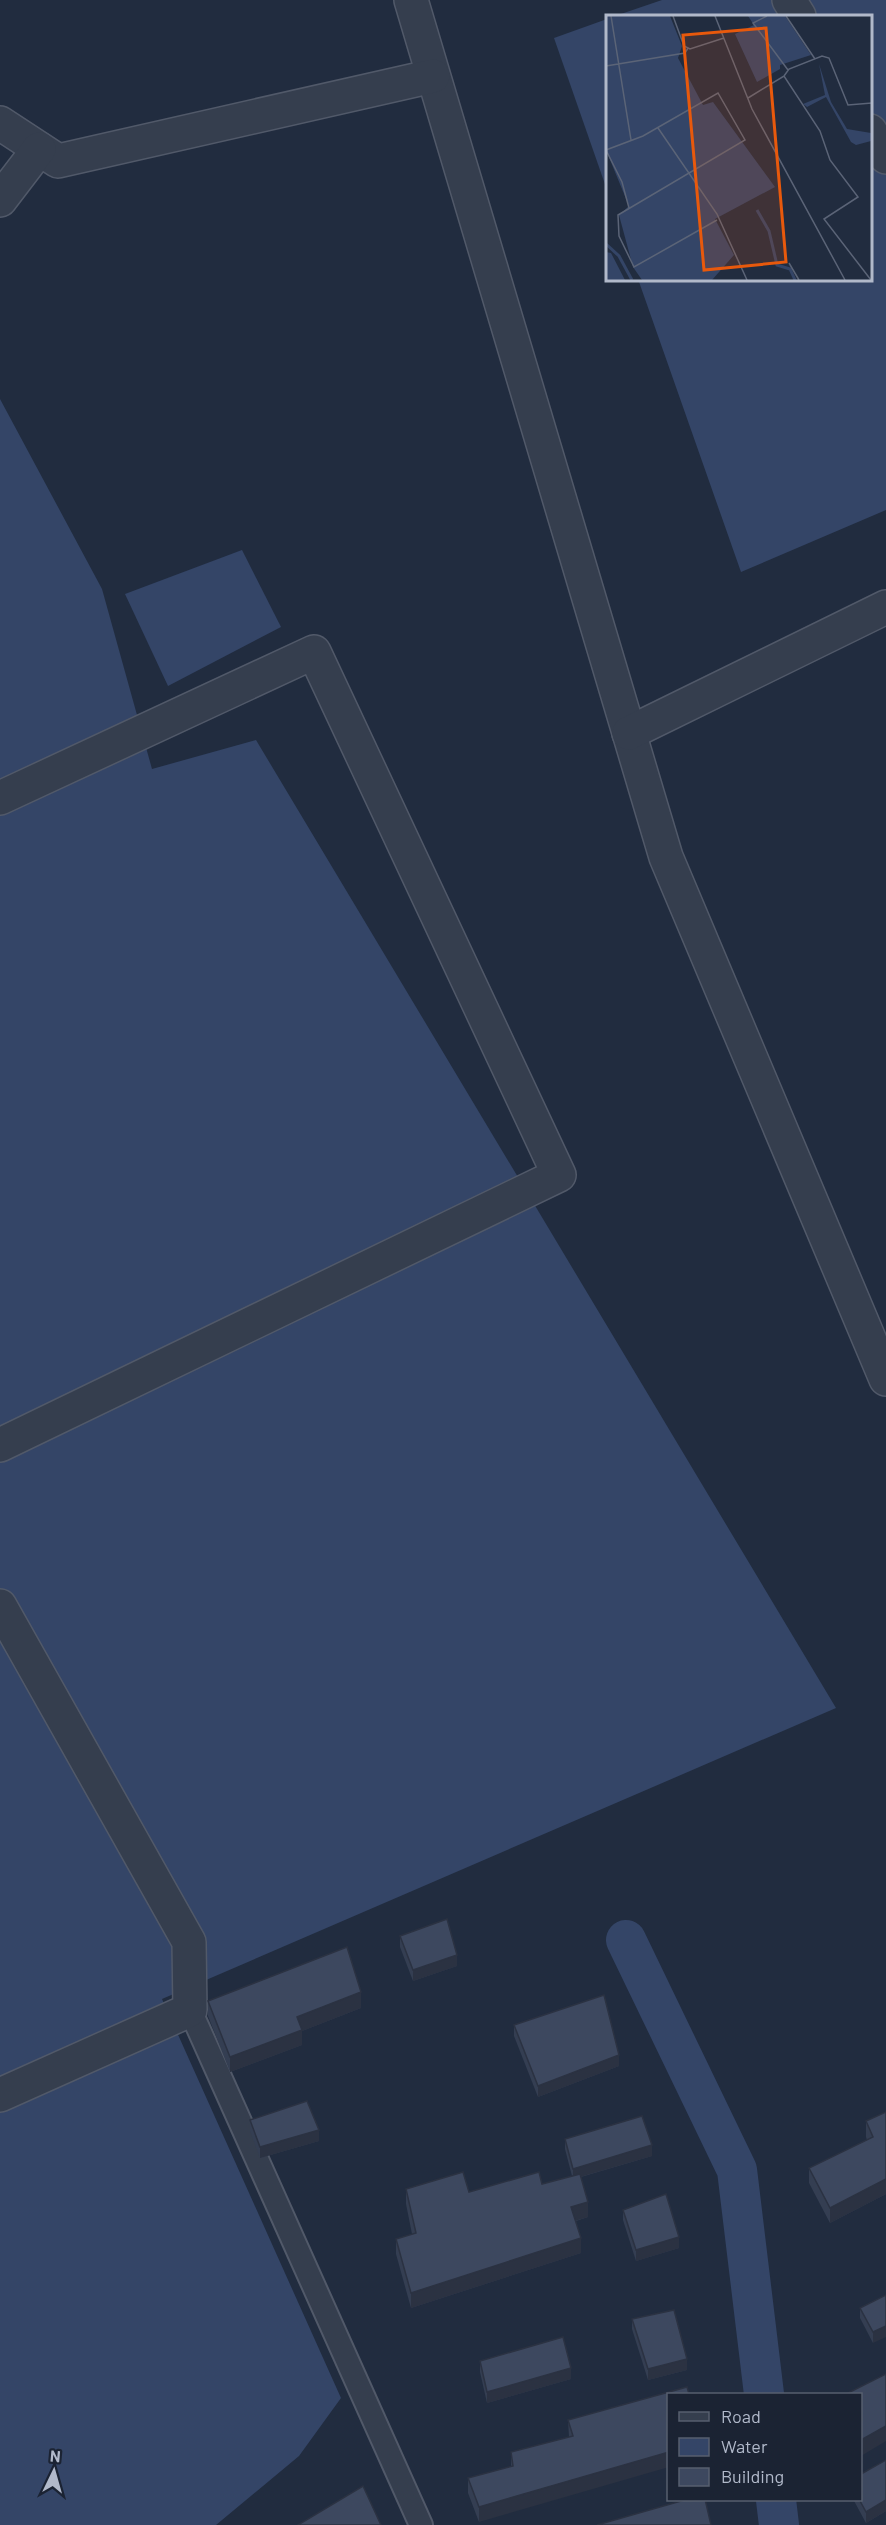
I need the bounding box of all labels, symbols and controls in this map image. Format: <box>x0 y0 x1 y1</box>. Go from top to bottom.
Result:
inset map <box>606 15 871 280</box>
legend <box>667 2393 862 2501</box>
text: Road <box>721 2405 761 2427</box>
text: Water <box>721 2435 768 2457</box>
north arrow <box>24 2441 84 2501</box>
text: N <box>49 2446 61 2465</box>
text: Building <box>721 2465 784 2487</box>

